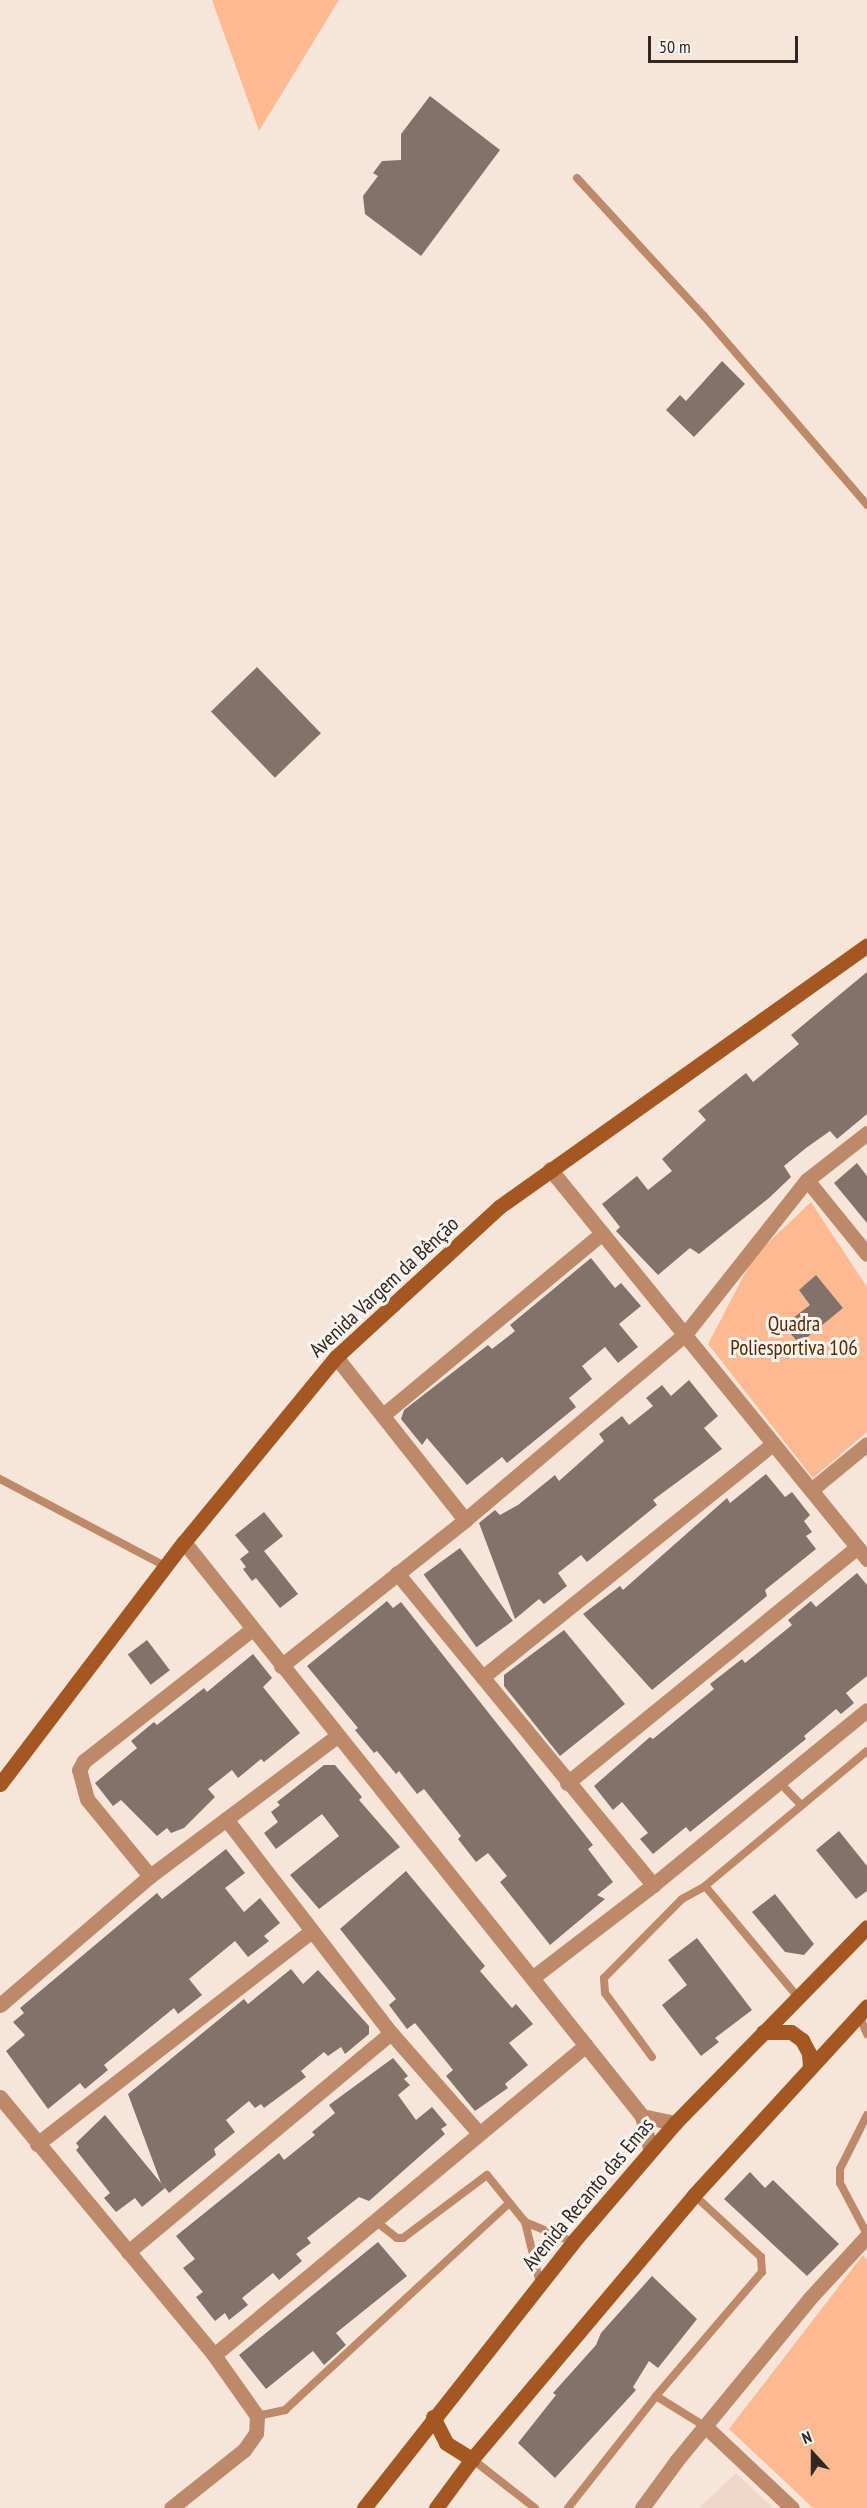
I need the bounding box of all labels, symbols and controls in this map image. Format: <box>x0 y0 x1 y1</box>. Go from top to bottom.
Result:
scale bar <box>651 24 801 62</box>
text: 50 m <box>659 35 691 58</box>
street label: Avenida Vargem da Bênção <box>304 1211 464 1363</box>
park label: Quadra Poliesportiva 106 <box>730 1311 858 1361</box>
street label: Avenida Recanto das Emas <box>517 2113 659 2275</box>
north arrow <box>783 2424 843 2484</box>
text: N <box>799 2426 814 2448</box>

